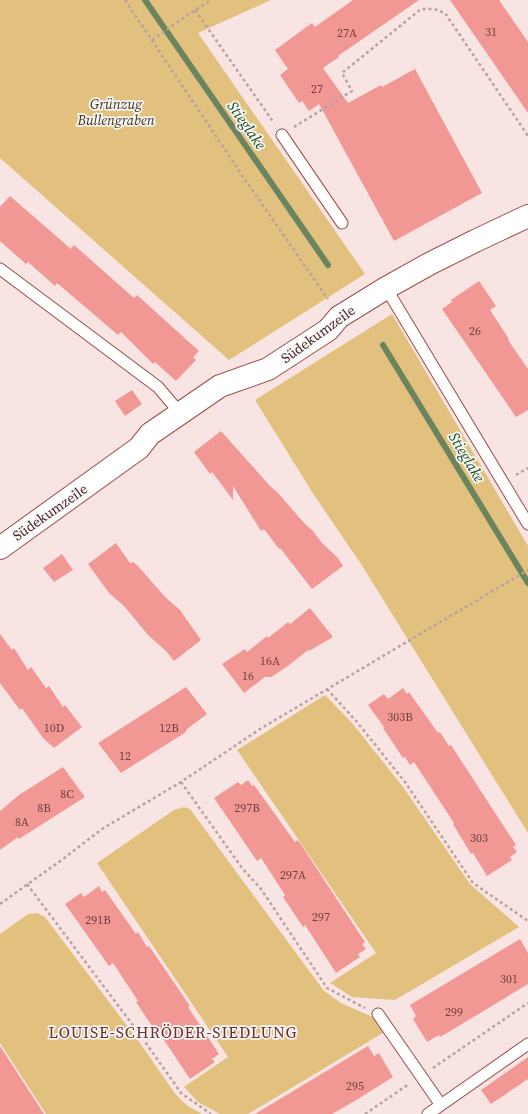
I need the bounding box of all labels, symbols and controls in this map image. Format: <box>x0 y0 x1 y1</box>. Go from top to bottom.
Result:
house number: 31 <box>485 24 497 40</box>
house number: 27A <box>337 25 357 41</box>
house number: 27 <box>311 81 323 97</box>
park label: Grünzug Bullengraben <box>76 94 155 130</box>
water label: Stieglake <box>223 97 271 153</box>
street label: Südekumzeile <box>277 300 359 368</box>
house number: 26 <box>469 323 481 339</box>
water label: Stieglake <box>444 428 490 486</box>
street label: Südekumzeile <box>8 479 92 545</box>
house number: 16A <box>260 653 280 669</box>
house number: 16 <box>242 668 254 684</box>
house number: 303B <box>387 709 413 725</box>
house number: 10D <box>44 720 64 736</box>
house number: 12B <box>159 720 179 736</box>
house number: 12 <box>119 748 131 764</box>
house number: 8C <box>60 786 74 802</box>
house number: 8B <box>37 800 51 816</box>
house number: 297B <box>234 800 260 816</box>
house number: 8A <box>15 814 29 830</box>
house number: 303 <box>470 830 488 846</box>
house number: 297A <box>280 867 306 883</box>
house number: 297 <box>312 909 330 925</box>
house number: 291B <box>85 912 111 928</box>
house number: 301 <box>500 971 518 987</box>
house number: 299 <box>445 1004 463 1020</box>
district label: LOUISE-SCHRÖDER-SIEDLUNG <box>49 1021 297 1043</box>
house number: 295 <box>346 1078 364 1094</box>

